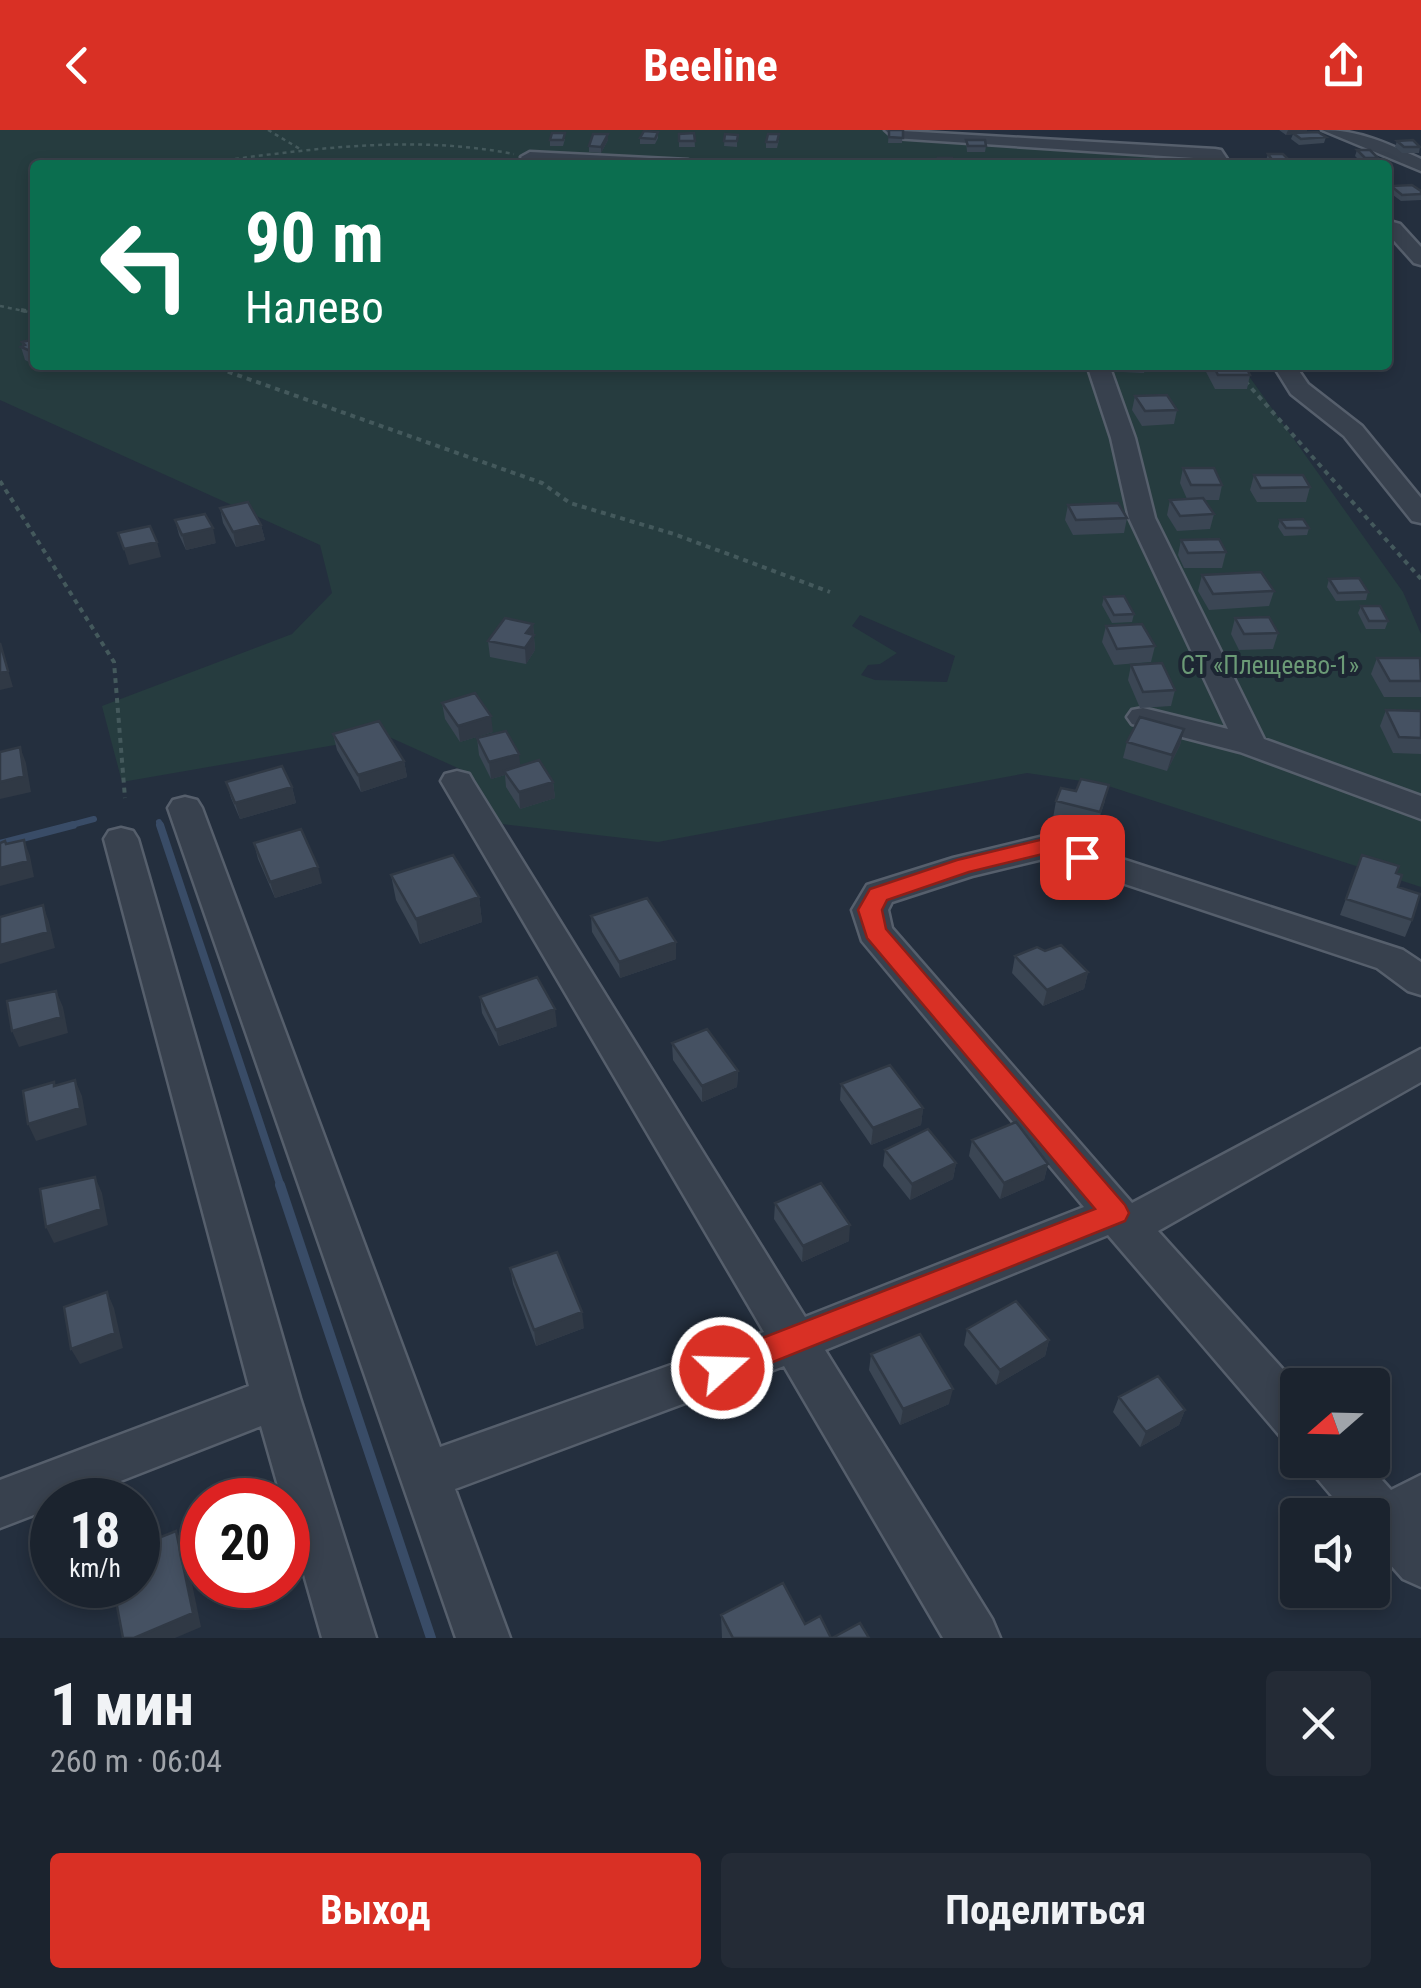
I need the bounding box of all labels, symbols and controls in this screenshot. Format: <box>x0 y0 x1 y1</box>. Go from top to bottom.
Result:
icon: back <box>50 38 105 93</box>
icon: share <box>1316 38 1371 93</box>
text: Beeline <box>643 39 778 92</box>
text: 90 m <box>245 197 384 279</box>
icon: left <box>80 200 210 330</box>
text: Налево <box>245 281 384 334</box>
park label: СТ «Плещеево-1» <box>1181 651 1359 680</box>
pin <box>1040 815 1125 900</box>
icon: arrive <box>1055 830 1110 885</box>
position arrow <box>670 1316 774 1420</box>
north arrow <box>1280 1368 1390 1478</box>
map controls <box>1280 1368 1390 1608</box>
speed limit sign: 20 <box>180 1478 310 1608</box>
button: sound <box>1280 1498 1390 1608</box>
text: 18 <box>70 1502 120 1560</box>
text: km/h <box>69 1554 121 1583</box>
text: 1 мин <box>50 1669 194 1740</box>
button: close <box>1266 1671 1371 1776</box>
text: 260 m · 06:04 <box>50 1742 222 1780</box>
button: Выход <box>50 1853 701 1968</box>
button: Поделиться <box>721 1853 1371 1968</box>

